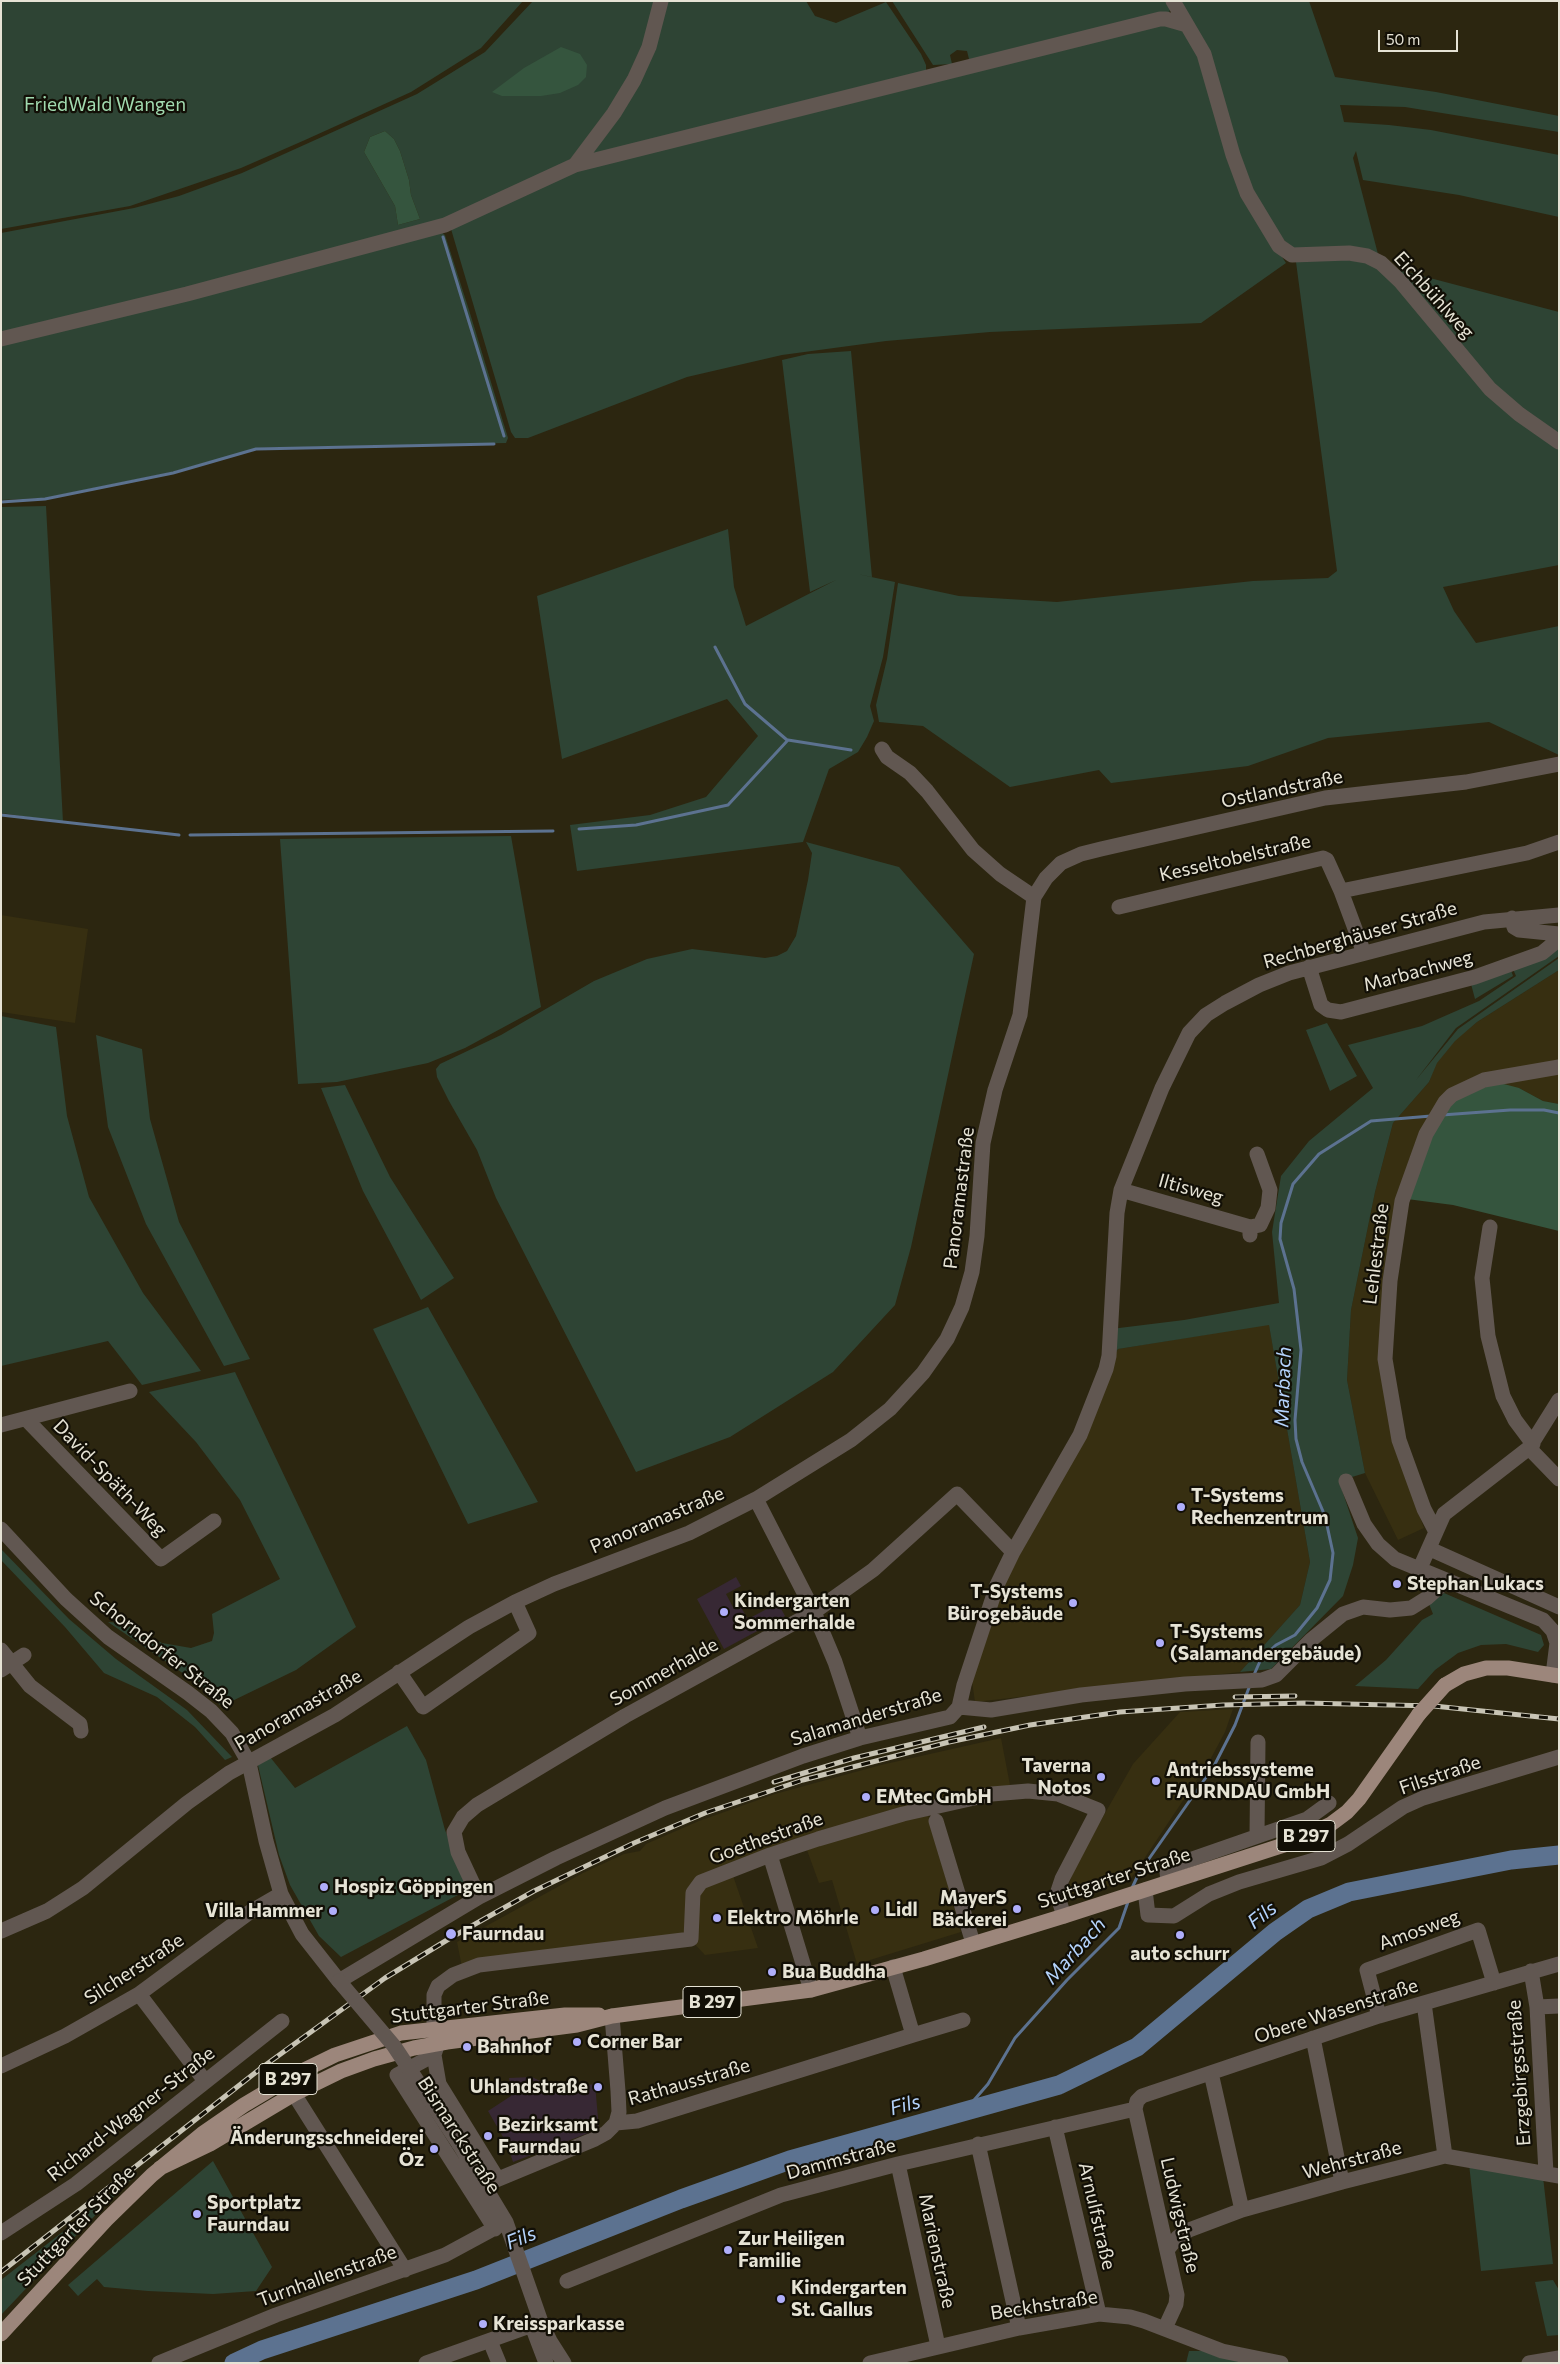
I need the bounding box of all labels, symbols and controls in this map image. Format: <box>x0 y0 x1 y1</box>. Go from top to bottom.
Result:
scale bar <box>1380 20 1460 52</box>
text: 50 m <box>1386 30 1420 48</box>
park label: FriedWald Wangen <box>24 94 186 116</box>
street label: Eichbühlweg <box>1389 247 1479 343</box>
street label: Ostlandstraße <box>1219 765 1345 813</box>
street label: Kesseltobelstraße <box>1157 830 1313 886</box>
street label: Rechberghäuser Straße <box>1261 896 1459 974</box>
street label: Marbachweg <box>1361 945 1475 997</box>
street label: Panoramastraße <box>939 1126 979 1270</box>
street label: Iltisweg <box>1156 1169 1226 1209</box>
street label: Lehlestraße <box>1358 1202 1394 1306</box>
water label: Marbach <box>1270 1346 1296 1428</box>
street label: David-Späth-Weg <box>48 1415 172 1541</box>
street label: Panoramastraße <box>587 1482 727 1558</box>
place label: T-Systems Rechenzentrum <box>1191 1485 1329 1529</box>
marker: T-Systems Rechenzentrum <box>1175 1501 1187 1513</box>
place label: Stephan Lukacs <box>1407 1573 1544 1595</box>
marker: Stephan Lukacs <box>1391 1578 1403 1590</box>
place label: T-Systems Bürogebäude <box>947 1581 1063 1625</box>
street label: Schorndorfer Straße <box>85 1587 239 1713</box>
place label: Kindergarten Sommerhalde <box>734 1590 855 1634</box>
marker: T-Systems Bürogebäude <box>1067 1597 1079 1609</box>
marker: Kindergarten Sommerhalde <box>718 1606 730 1618</box>
place label: T-Systems (Salamandergebäude) <box>1170 1621 1361 1665</box>
street label: Sommerhalde <box>606 1633 722 1711</box>
marker: T-Systems (Salamandergebäude) <box>1154 1637 1166 1649</box>
street label: Panoramastraße <box>230 1664 366 1756</box>
street label: Salamanderstraße <box>788 1683 944 1751</box>
street label: Filsstraße <box>1396 1750 1484 1800</box>
place label: Taverna Notos <box>1022 1755 1091 1799</box>
place label: Antriebssysteme FAURNDAU GmbH <box>1166 1759 1330 1803</box>
marker: Taverna Notos <box>1095 1771 1107 1783</box>
marker: Antriebssysteme FAURNDAU GmbH <box>1150 1775 1162 1787</box>
place label: EMtec GmbH <box>876 1786 992 1808</box>
marker: EMtec GmbH <box>860 1791 872 1803</box>
street label: Goethestraße <box>706 1807 826 1869</box>
road number: B 297 <box>1277 1820 1335 1852</box>
street label: Stuttgarter Straße <box>1035 1843 1193 1913</box>
place label: Hospiz Göppingen <box>334 1876 493 1898</box>
marker: Hospiz Göppingen <box>318 1881 330 1893</box>
place label: MayerS Bäckerei <box>932 1887 1007 1931</box>
water label: Fils <box>1242 1896 1282 1934</box>
place label: Lidl <box>885 1899 918 1921</box>
place label: Villa Hammer <box>205 1900 323 1922</box>
marker: MayerS Bäckerei <box>1011 1903 1023 1915</box>
marker: Lidl <box>869 1904 881 1916</box>
marker: Villa Hammer <box>327 1905 339 1917</box>
street label: Amosweg <box>1375 1905 1463 1955</box>
place label: Elektro Möhrle <box>727 1907 859 1929</box>
marker: Elektro Möhrle <box>711 1912 723 1924</box>
water label: Marbach <box>1039 1913 1111 1989</box>
place label: Faurndau <box>462 1923 544 1945</box>
marker: Faurndau <box>444 1927 458 1941</box>
street label: Silcherstraße <box>80 1928 188 2010</box>
marker: auto schurr <box>1174 1929 1186 1941</box>
place label: auto schurr <box>1130 1943 1230 1965</box>
place label: Bua Buddha <box>782 1961 886 1983</box>
marker: Bua Buddha <box>766 1966 778 1978</box>
street label: Obere Wasenstraße <box>1251 1974 1421 2048</box>
street label: Stuttgarter Straße <box>390 1986 550 2028</box>
road number: B 297 <box>683 1986 741 2018</box>
street label: Erzgebirgsstraße <box>1503 1999 1535 2147</box>
place label: Corner Bar <box>587 2031 682 2053</box>
place label: Bahnhof <box>477 2036 552 2058</box>
marker: Corner Bar <box>571 2036 583 2048</box>
marker: Bahnhof <box>461 2041 473 2053</box>
street label: Richard-Wagner-Straße <box>43 2042 219 2186</box>
street label: Rathausstraße <box>625 2054 753 2110</box>
road number: B 297 <box>259 2064 317 2094</box>
street label: Bismarckstraße <box>413 2072 505 2198</box>
place label: Uhlandstraße <box>470 2076 588 2098</box>
marker: Uhlandstraße <box>592 2081 604 2093</box>
water label: Fils <box>887 2089 923 2121</box>
place label: Bezirksamt Faurndau <box>498 2114 598 2158</box>
place label: Änderungsschneiderei Öz <box>230 2127 424 2171</box>
marker: Bezirksamt Faurndau <box>482 2130 494 2142</box>
street label: Dammstraße <box>784 2133 898 2185</box>
street label: Wehrstraße <box>1300 2136 1404 2184</box>
marker: Änderungsschneiderei Öz <box>428 2143 440 2155</box>
street label: Ludwigstraße <box>1156 2155 1204 2275</box>
street label: Arnulfstraße <box>1074 2160 1120 2272</box>
street label: Stuttgarter Straße <box>13 2161 139 2291</box>
place label: Sportplatz Faurndau <box>207 2192 301 2236</box>
street label: Marienstraße <box>914 2192 960 2310</box>
marker: Sportplatz Faurndau <box>191 2208 203 2220</box>
water label: Fils <box>502 2221 540 2255</box>
place label: Zur Heiligen Familie <box>738 2228 845 2272</box>
street label: Turnhallenstraße <box>254 2240 400 2312</box>
marker: Zur Heiligen Familie <box>722 2244 734 2256</box>
place label: Kindergarten St. Gallus <box>791 2277 907 2321</box>
street label: Beckhstraße <box>989 2285 1099 2325</box>
marker: Kindergarten St. Gallus <box>775 2293 787 2305</box>
place label: Kreissparkasse <box>493 2313 624 2335</box>
marker: Kreissparkasse <box>477 2318 489 2330</box>

